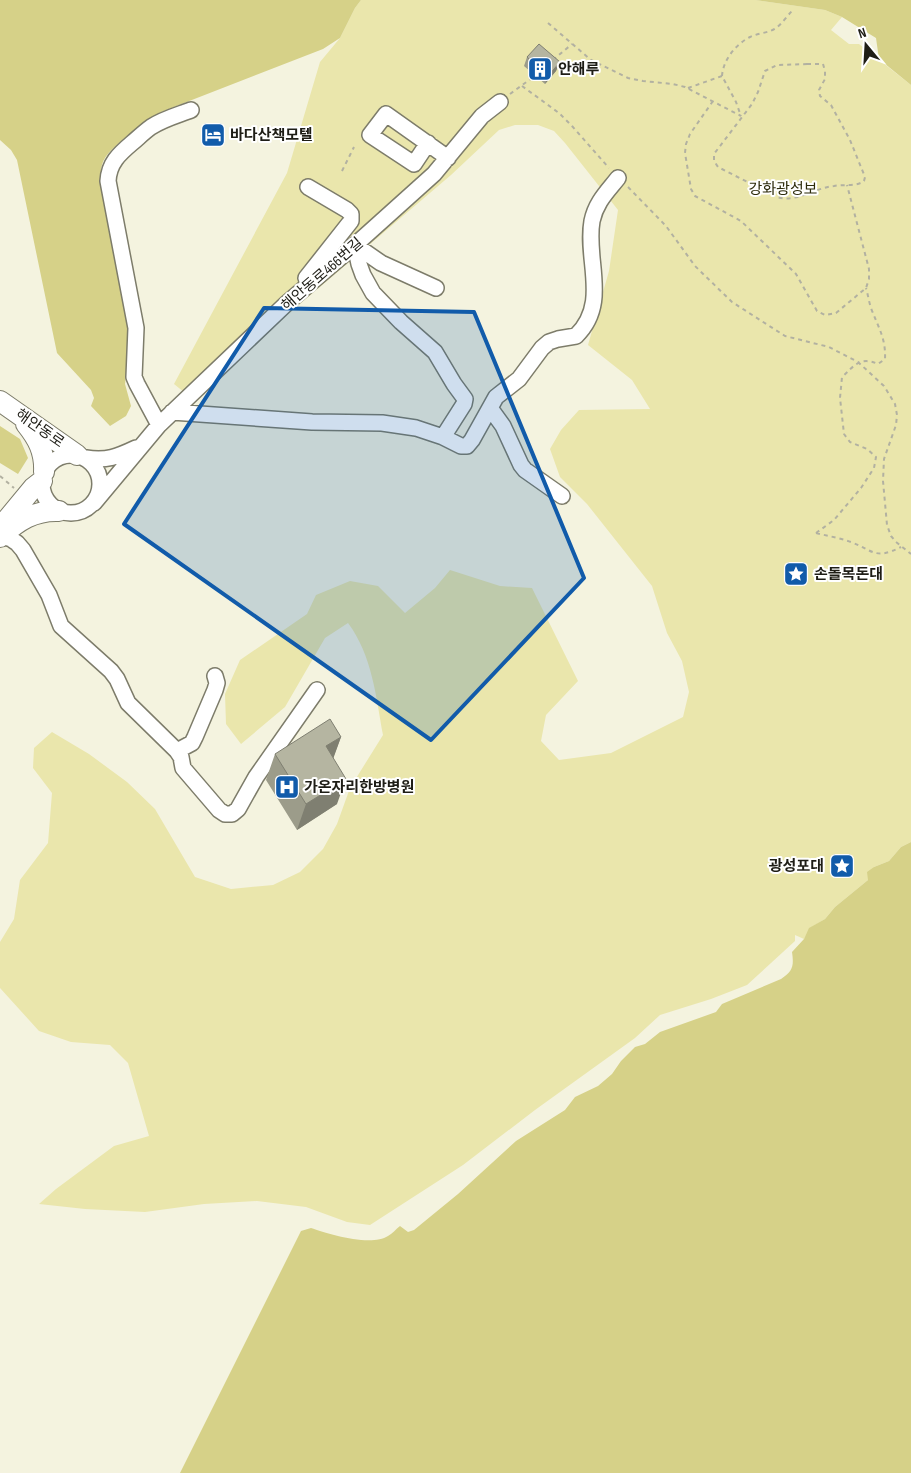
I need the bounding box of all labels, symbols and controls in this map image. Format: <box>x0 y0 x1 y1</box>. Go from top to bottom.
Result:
north arrow <box>841 20 891 70</box>
text: N <box>856 24 868 42</box>
building icon: 안해루 <box>527 56 553 82</box>
place label: 안해루 <box>558 60 600 79</box>
hotel icon: 바다산책모텔 <box>200 122 226 148</box>
place label: 바다산책모텔 <box>230 126 313 145</box>
park label: 강화광성보 <box>748 180 818 199</box>
street label: 해안동로466번길 <box>278 234 367 315</box>
street label: 해안동로 <box>12 405 68 452</box>
place icon: 손돌목돈대 <box>783 561 809 587</box>
place label: 손돌목돈대 <box>814 565 883 584</box>
hospital icon: 가온자리한방병원 <box>274 774 300 800</box>
place label: 가온자리한방병원 <box>304 778 414 797</box>
place icon: 광성포대 <box>829 853 855 879</box>
place label: 광성포대 <box>769 857 824 876</box>

